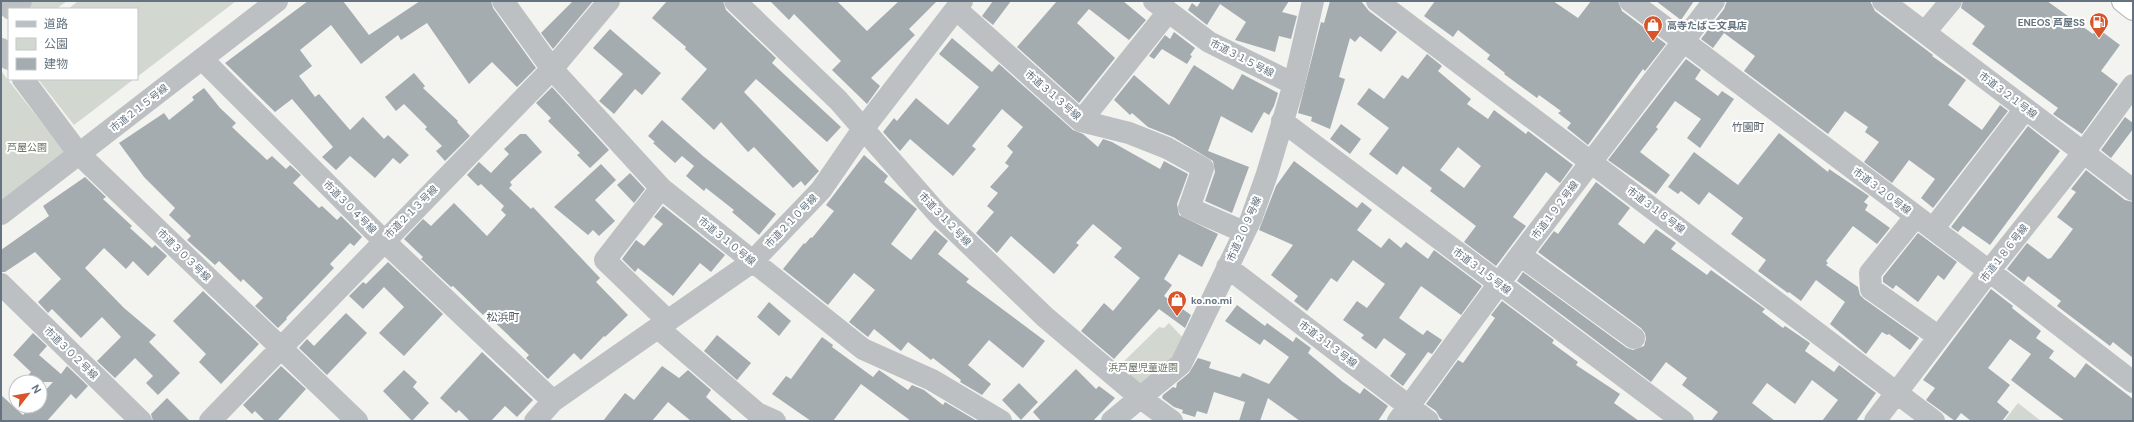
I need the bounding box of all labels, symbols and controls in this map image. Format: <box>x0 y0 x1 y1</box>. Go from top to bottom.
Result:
legend <box>8 8 138 80</box>
fuel station icon: ENEOS 芦屋SS <box>2088 11 2110 39</box>
shop icon: 高寺たばこ文具店 <box>1642 14 1664 42</box>
text: 道路 <box>44 16 68 32</box>
place label: ENEOS 芦屋SS <box>2018 16 2085 29</box>
place label: 高寺たばこ文具店 <box>1667 19 1747 32</box>
text: 公園 <box>44 36 68 52</box>
street label: 市道３１５号線 <box>1208 36 1276 80</box>
text: 建物 <box>44 56 68 72</box>
street label: 市道３１３号線 <box>1022 67 1084 123</box>
street label: 市道３２１号線 <box>1976 69 2040 121</box>
street label: 市道２１５号線 <box>107 81 171 135</box>
district label: 竹園町 <box>1732 120 1765 134</box>
park label: 芦屋公園 <box>7 141 47 154</box>
street label: 市道３２０号線 <box>1850 165 1914 217</box>
street label: 市道３０４号線 <box>321 178 379 236</box>
street label: 市道１９２号線 <box>1529 178 1581 242</box>
street label: 市道２１３号線 <box>382 183 440 241</box>
street label: 市道３１８号線 <box>1624 184 1688 236</box>
street label: 市道３１２号線 <box>916 189 974 249</box>
street label: 市道２１０号線 <box>762 191 820 251</box>
street label: 市道２０９号線 <box>1224 194 1264 264</box>
street label: 市道３１０号線 <box>696 214 758 268</box>
street label: 市道１８６号線 <box>1977 221 2031 285</box>
street label: 市道３０３号線 <box>154 226 214 284</box>
street label: 市道３１５号線 <box>1450 245 1514 297</box>
shop icon: ko.no.mi <box>1166 289 1188 317</box>
place label: ko.no.mi <box>1191 294 1232 307</box>
district label: 松浜町 <box>487 310 520 324</box>
street label: 市道３１３号線 <box>1296 318 1360 370</box>
street label: 市道３０２号線 <box>41 324 101 382</box>
park label: 浜芦屋児童遊園 <box>1108 361 1178 374</box>
north arrow <box>8 374 48 414</box>
text: N <box>29 382 45 396</box>

